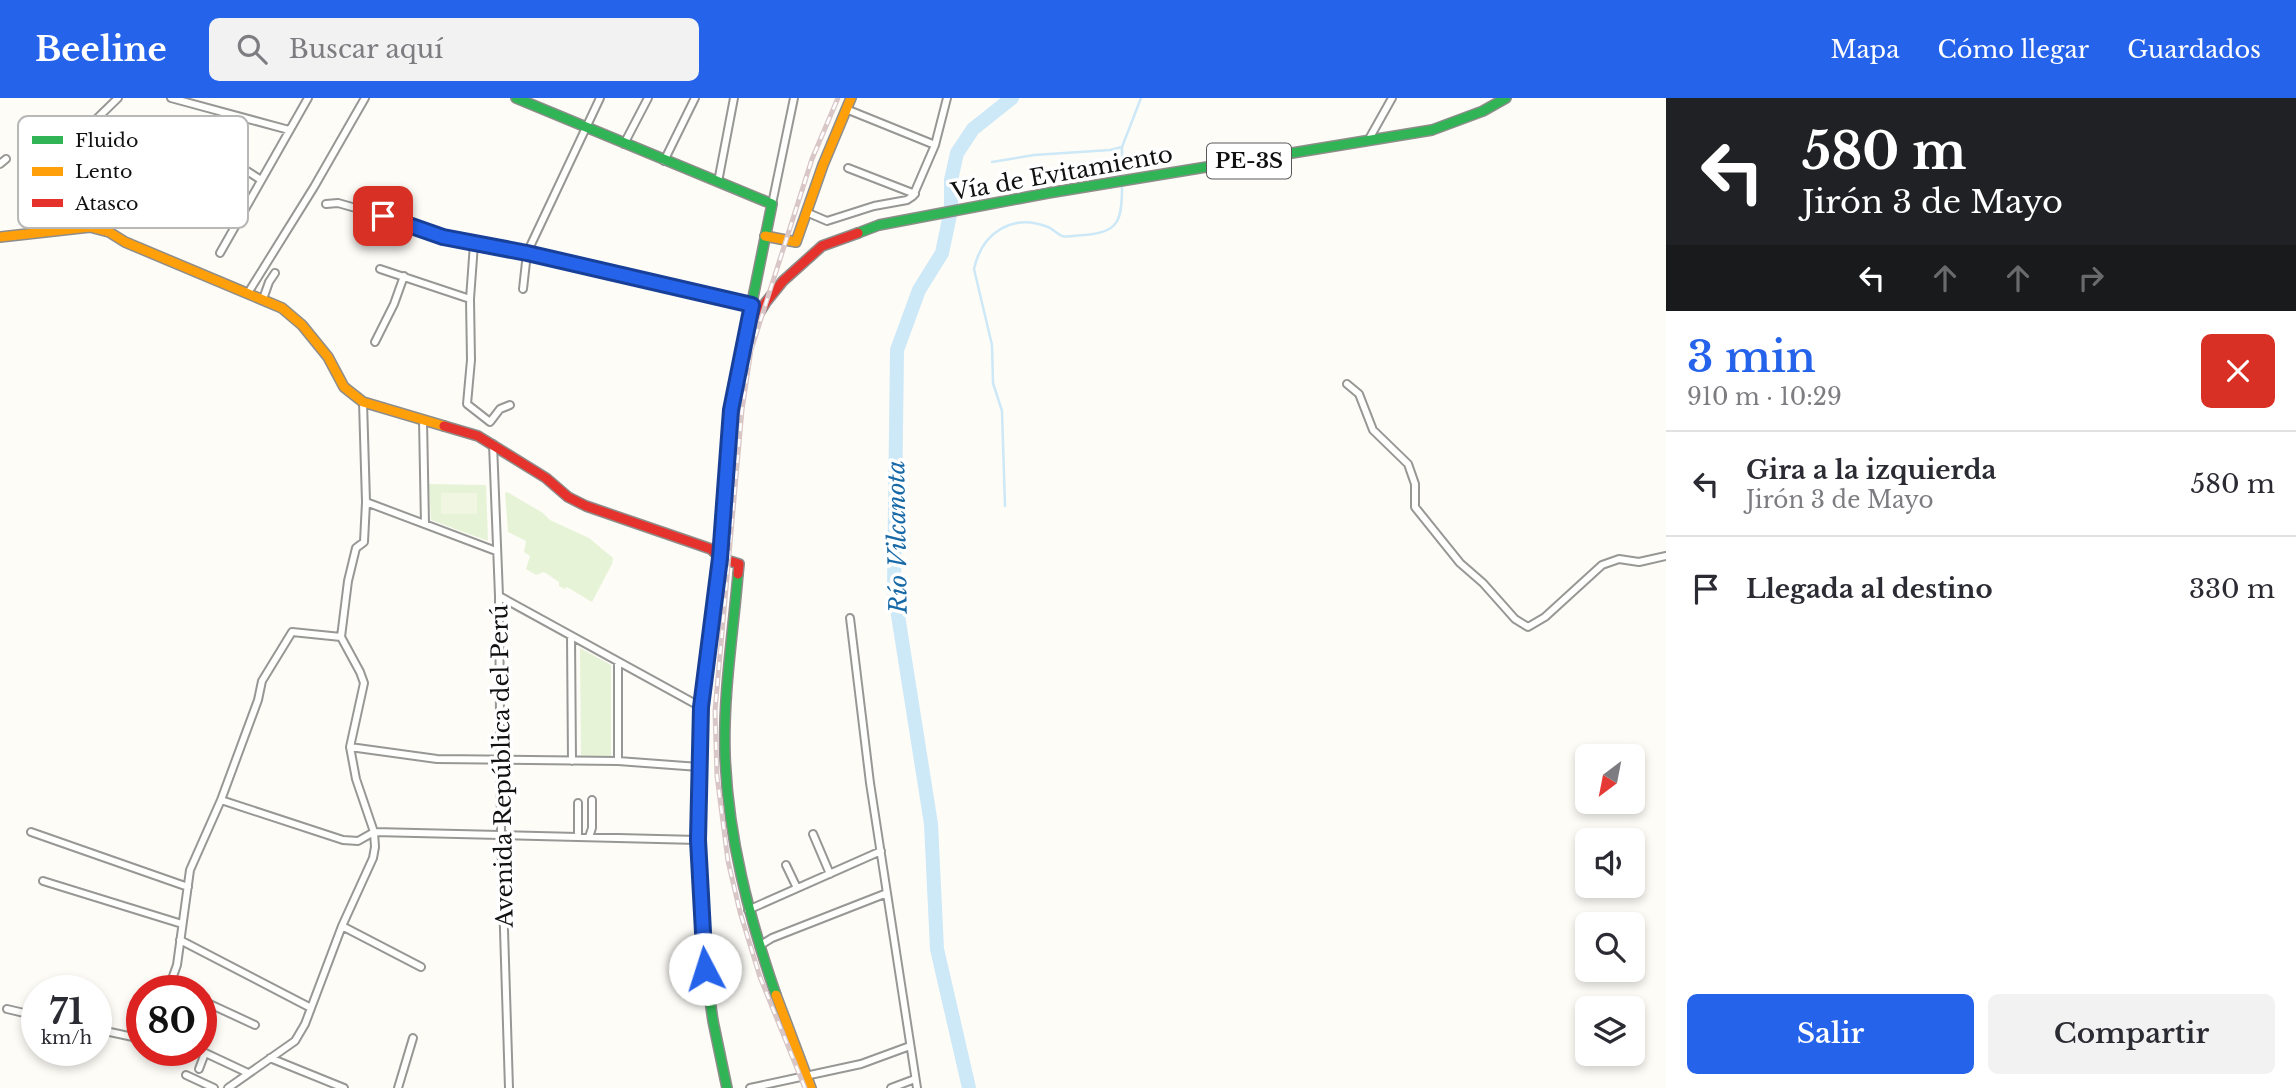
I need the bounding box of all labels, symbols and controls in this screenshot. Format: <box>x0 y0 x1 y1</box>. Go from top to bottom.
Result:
search box <box>209 18 699 81</box>
text: Beeline <box>35 29 167 70</box>
icon: search <box>233 30 271 68</box>
text: Buscar aquí <box>289 33 443 65</box>
text: Mapa <box>1830 35 1899 64</box>
text: Cómo llegar <box>1937 35 2089 64</box>
text: Guardados <box>2127 35 2261 64</box>
legend <box>18 116 248 228</box>
text: 580 m <box>1802 121 1967 182</box>
icon: left <box>1687 126 1778 217</box>
text: Fluido <box>75 129 138 152</box>
street label: Vía de Evitamiento <box>948 140 1175 206</box>
road number: PE-3S <box>1207 144 1291 178</box>
text: Lento <box>75 160 132 183</box>
text: Jirón 3 de Mayo <box>1802 182 2063 222</box>
pin <box>353 186 413 246</box>
text: Atasco <box>74 192 139 215</box>
icon: arrive <box>364 197 402 235</box>
icon: left <box>1853 259 1891 297</box>
icon: ahead <box>1926 259 1964 297</box>
icon: ahead <box>1999 259 2037 297</box>
icon: right <box>2072 259 2110 297</box>
text: 3 min <box>1687 331 1816 383</box>
button: close <box>2201 334 2275 408</box>
text: 910 m · 10:29 <box>1687 383 1842 411</box>
text: Gira a la izquierda <box>1746 454 1996 486</box>
water label: Río Vilcanota <box>881 460 913 615</box>
icon: left <box>1687 465 1725 503</box>
text: 580 m <box>2191 468 2275 500</box>
text: Jirón 3 de Mayo <box>1746 486 1934 514</box>
icon: arrive <box>1687 570 1725 608</box>
text: Llegada al destino <box>1746 573 1993 605</box>
text: 330 m <box>2189 573 2275 605</box>
street label: Avenida República del Perú <box>485 604 519 929</box>
north arrow <box>1575 744 1645 814</box>
map controls <box>1575 744 1645 1066</box>
button: sound <box>1575 828 1645 898</box>
button: search <box>1575 912 1645 982</box>
position arrow <box>668 932 742 1006</box>
speed limit sign: 80 <box>126 975 217 1066</box>
text: 71 <box>49 990 84 1033</box>
button: Salir <box>1687 994 1974 1074</box>
button: Compartir <box>1988 994 2275 1074</box>
button: layers <box>1575 996 1645 1066</box>
text: km/h <box>41 1027 92 1049</box>

